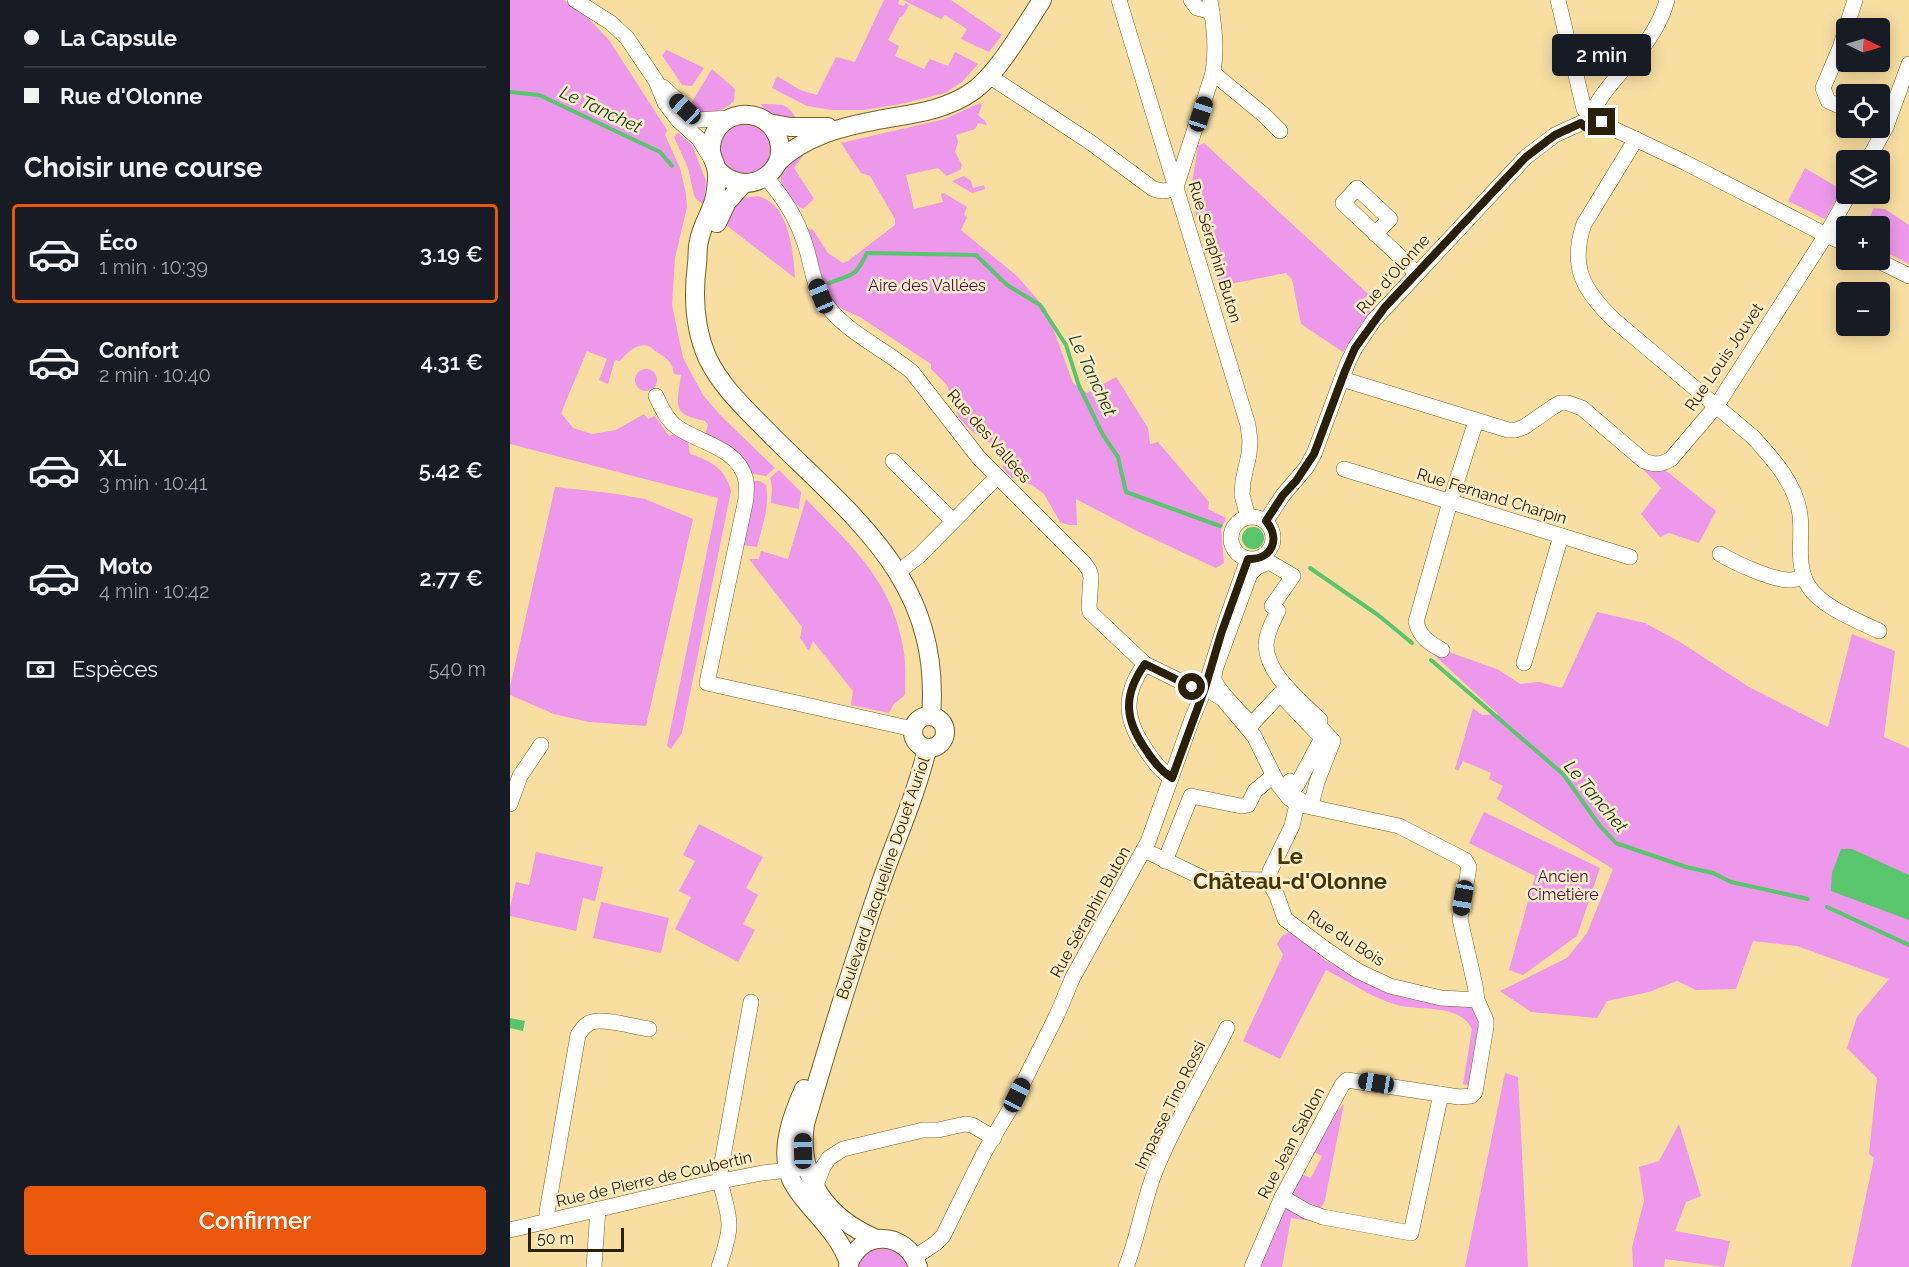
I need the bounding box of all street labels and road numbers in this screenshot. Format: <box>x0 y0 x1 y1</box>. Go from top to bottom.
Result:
street label: Rue Séraphin Buton <box>1184 179 1246 325</box>
street label: Rue d'Olonne <box>1352 230 1434 318</box>
street label: Rue Louis Jouvet <box>1681 299 1767 414</box>
street label: Rue des Vallées <box>943 385 1035 487</box>
street label: Rue Fernand Charpin <box>1415 464 1569 528</box>
street label: Boulevard Jacqueline Douet Auriol <box>832 754 934 1002</box>
street label: Rue Séraphin Buton <box>1046 843 1134 981</box>
street label: Rue du Bois <box>1304 906 1388 970</box>
street label: Impasse Tino Rossi <box>1131 1038 1209 1172</box>
street label: Rue Jean Sablon <box>1254 1084 1328 1202</box>
street label: Rue de Pierre de Coubertin <box>554 1147 754 1211</box>

